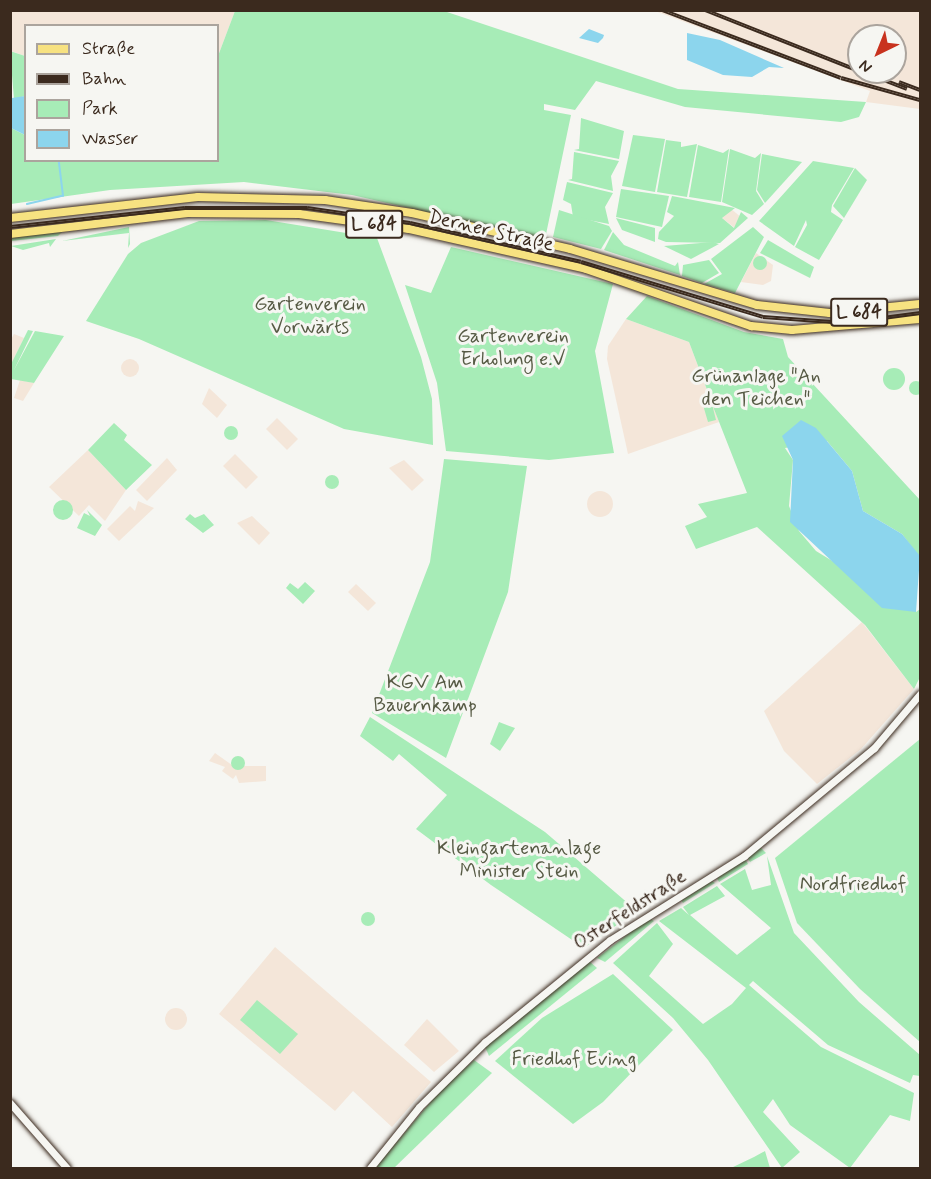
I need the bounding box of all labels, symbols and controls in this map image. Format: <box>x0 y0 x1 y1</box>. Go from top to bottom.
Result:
legend <box>24 24 219 162</box>
north arrow <box>847 24 907 84</box>
text: Straße <box>82 37 135 61</box>
text: N <box>855 55 877 77</box>
text: Bahn <box>82 67 126 91</box>
text: Park <box>82 97 118 121</box>
text: Wasser <box>82 127 138 151</box>
street label: Derner Straße <box>426 205 556 257</box>
road number: L 684 <box>344 209 404 239</box>
park label: Gartenverein Vorwärts <box>254 292 366 339</box>
road number: L 684 <box>829 297 889 327</box>
park label: Gartenverein Erholung e.V <box>457 324 569 371</box>
park label: Grünanlage "An den Teichen" <box>691 365 821 412</box>
park label: KGV Am Bauernkamp <box>373 671 477 718</box>
park label: Kleingartenanlage Minister Stein <box>437 836 601 883</box>
street label: Osterfeldstraße <box>569 865 691 955</box>
park label: Nordfriedhof <box>800 872 906 896</box>
park label: Friedhof Eving <box>514 1047 634 1071</box>

